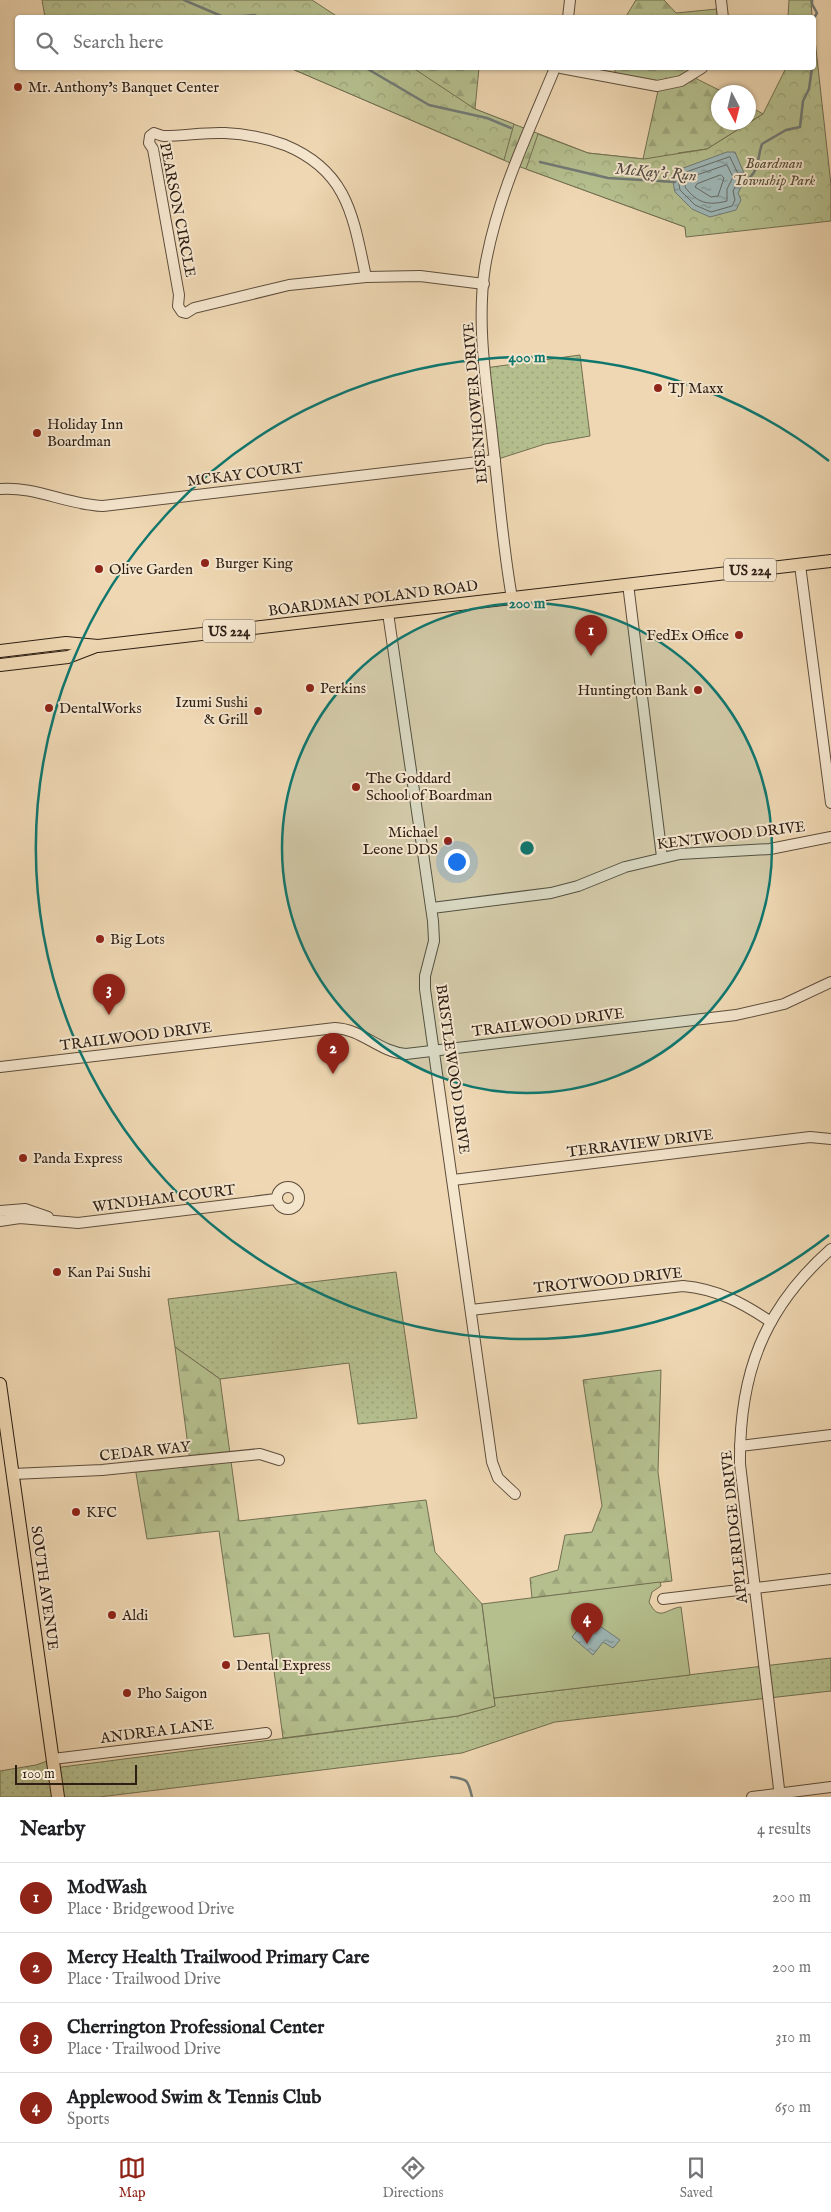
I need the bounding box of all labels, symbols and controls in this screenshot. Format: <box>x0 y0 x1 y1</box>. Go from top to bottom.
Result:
search box <box>15 15 816 70</box>
icon: search <box>33 29 61 57</box>
text: Search here <box>73 31 164 55</box>
place label: Mr. Anthony's Banquet Center <box>28 78 219 97</box>
marker: Mr. Anthony's Banquet Center <box>12 81 24 93</box>
north arrow <box>711 85 756 130</box>
street label: PEARSON CIRCLE <box>155 141 200 279</box>
park label: Boardman Township Park <box>733 154 815 190</box>
water label: McKay's Run <box>614 159 697 187</box>
street label: EISENHOWER DRIVE <box>459 321 492 485</box>
text: 400 m <box>509 348 546 367</box>
place label: TJ Maxx <box>668 379 724 398</box>
marker: TJ Maxx <box>652 382 664 394</box>
place label: Holiday Inn Boardman <box>47 415 123 451</box>
marker: Holiday Inn Boardman <box>31 427 43 439</box>
street label: MCKAY COURT <box>186 458 304 491</box>
place label: Burger King <box>215 554 294 573</box>
marker: Burger King <box>199 557 211 569</box>
road number: US 224 <box>724 558 776 582</box>
place label: Olive Garden <box>109 560 193 579</box>
marker: Olive Garden <box>93 563 105 575</box>
street label: BOARDMAN POLAND ROAD <box>267 576 479 621</box>
text: 200 m <box>509 594 546 613</box>
pin: 1 <box>575 615 607 656</box>
road number: US 224 <box>203 620 255 642</box>
place label: FedEx Office <box>646 626 729 645</box>
marker: FedEx Office <box>733 629 745 641</box>
place label: Perkins <box>320 679 366 698</box>
place label: Huntington Bank <box>577 681 689 700</box>
marker: Perkins <box>304 682 316 694</box>
marker: Huntington Bank <box>692 684 704 696</box>
place label: Izumi Sushi & Grill <box>175 693 249 729</box>
place label: DentalWorks <box>59 699 142 718</box>
marker: DentalWorks <box>43 702 55 714</box>
marker: Izumi Sushi & Grill <box>252 705 264 717</box>
place label: The Goddard School of Boardman <box>366 769 492 805</box>
marker: The Goddard School of Boardman <box>350 781 362 793</box>
street label: KENTWOOD DRIVE <box>656 817 806 854</box>
place label: Michael Leone DDS <box>363 823 439 859</box>
marker: Michael Leone DDS <box>442 835 454 847</box>
centre of rings <box>518 839 536 857</box>
your location <box>444 849 470 875</box>
place label: Big Lots <box>110 930 165 949</box>
marker: Big Lots <box>94 933 106 945</box>
pin: 3 <box>93 974 125 1015</box>
street label: BRISTLEWOOD DRIVE <box>431 983 474 1155</box>
street label: TRAILWOOD DRIVE <box>471 1004 625 1041</box>
street label: TRAILWOOD DRIVE <box>59 1018 213 1055</box>
pin: 2 <box>317 1033 349 1074</box>
street label: TERRAVIEW DRIVE <box>566 1125 714 1162</box>
place label: Panda Express <box>33 1149 123 1168</box>
marker: Panda Express <box>17 1152 29 1164</box>
street label: WINDHAM COURT <box>92 1180 237 1217</box>
place label: Kan Pai Sushi <box>67 1263 151 1282</box>
street label: TROTWOOD DRIVE <box>533 1263 683 1298</box>
marker: Kan Pai Sushi <box>51 1266 63 1278</box>
street label: CEDAR WAY <box>99 1437 192 1466</box>
street label: APPLERIDGE DRIVE <box>717 1449 752 1605</box>
place label: KFC <box>86 1503 117 1522</box>
marker: KFC <box>70 1506 82 1518</box>
street label: SOUTH AVENUE <box>26 1525 63 1652</box>
pin: 4 <box>571 1603 603 1644</box>
place label: Aldi <box>121 1606 148 1625</box>
marker: Aldi <box>106 1609 118 1621</box>
place label: Dental Express <box>236 1656 331 1675</box>
marker: Dental Express <box>220 1659 232 1671</box>
place label: Pho Saigon <box>137 1684 207 1703</box>
marker: Pho Saigon <box>121 1687 133 1699</box>
street label: ANDREA LANE <box>98 1715 215 1748</box>
scale bar <box>15 1762 138 1785</box>
text: 100 m <box>22 1765 55 1783</box>
text: Nearby <box>20 1816 85 1843</box>
text: 4 results <box>757 1820 811 1840</box>
text: ModWash <box>67 1876 147 1900</box>
text: 1 <box>33 1888 39 1908</box>
text: 200 m <box>772 1888 811 1908</box>
text: Place · Bridgewood Drive <box>67 1900 234 1920</box>
text: Mercy Health Trailwood Primary Care <box>67 1946 370 1970</box>
text: 2 <box>32 1958 40 1978</box>
text: 200 m <box>772 1958 811 1978</box>
text: Place · Trailwood Drive <box>67 1970 221 1990</box>
text: Cherrington Professional Center <box>67 2016 324 2040</box>
text: 3 <box>33 2028 39 2048</box>
text: 310 m <box>775 2028 811 2048</box>
text: Place · Trailwood Drive <box>67 2040 221 2060</box>
text: Applewood Swim & Tennis Club <box>67 2086 321 2110</box>
text: 4 <box>32 2098 40 2118</box>
text: 650 m <box>775 2098 811 2118</box>
text: Sports <box>67 2110 109 2130</box>
tab: Map <box>118 2154 146 2202</box>
tab: Directions <box>382 2154 443 2202</box>
tab: Saved <box>680 2154 713 2202</box>

